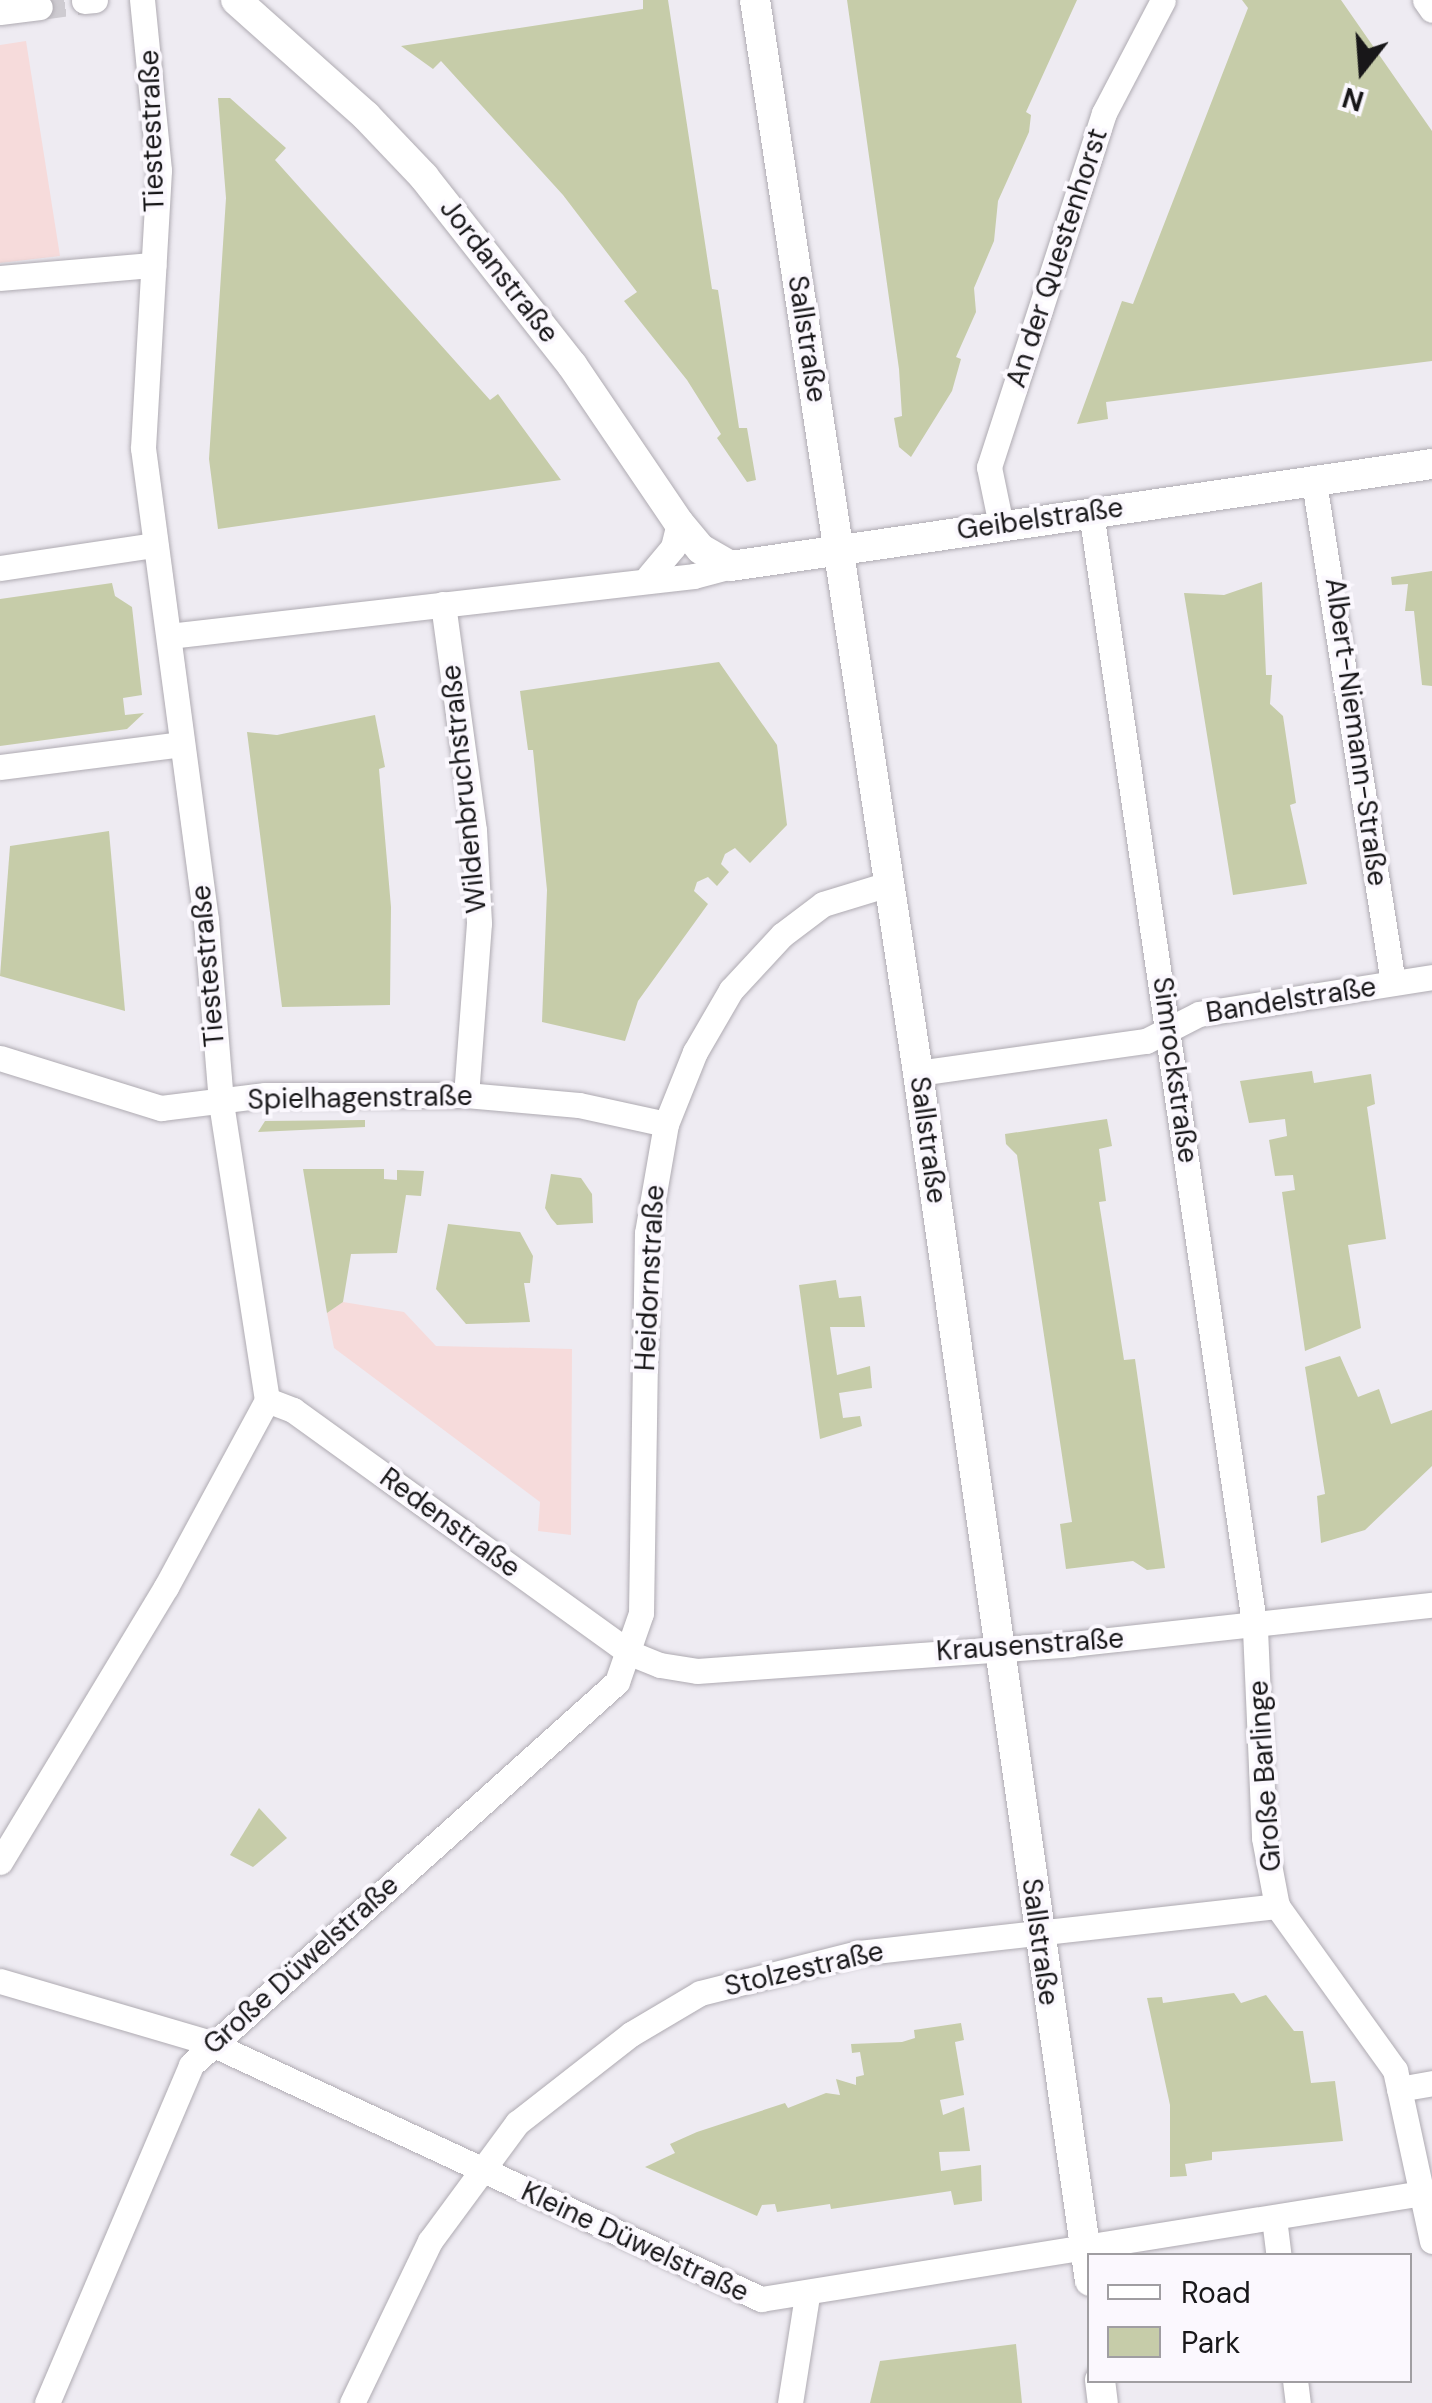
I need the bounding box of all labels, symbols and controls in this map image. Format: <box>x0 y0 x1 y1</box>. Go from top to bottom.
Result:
north arrow <box>1312 20 1412 120</box>
street label: Tiestestraße <box>132 49 172 213</box>
text: N <box>1338 78 1368 120</box>
street label: An der Questenhorst <box>999 124 1115 392</box>
street label: Jordanstraße <box>432 192 566 350</box>
street label: Sallstraße <box>780 273 834 405</box>
street label: Geibelstraße <box>955 491 1125 547</box>
street label: Albert-Niemann-Straße <box>1318 576 1394 888</box>
street label: Wildenbruchstraße <box>434 663 494 915</box>
street label: Tiestestraße <box>184 884 232 1048</box>
street label: Bandelstraße <box>1203 970 1379 1030</box>
street label: Simrockstraße <box>1145 975 1205 1165</box>
street label: Sallstraße <box>902 1074 954 1206</box>
street label: Spielhagenstraße <box>247 1079 473 1117</box>
street label: Heidornstraße <box>628 1184 672 1372</box>
street label: Redenstraße <box>373 1461 527 1585</box>
street label: Krausenstraße <box>935 1622 1125 1668</box>
street label: Große Barlinge <box>1242 1679 1288 1873</box>
street label: Große Düwelstraße <box>196 1868 406 2062</box>
street label: Sallstraße <box>1014 1876 1066 2008</box>
street label: Stolzestraße <box>721 1934 887 2004</box>
street label: Kleine Düwelstraße <box>516 2175 754 2309</box>
legend <box>1087 2253 1412 2383</box>
text: Road <box>1181 2273 1251 2312</box>
text: Park <box>1181 2323 1240 2362</box>

